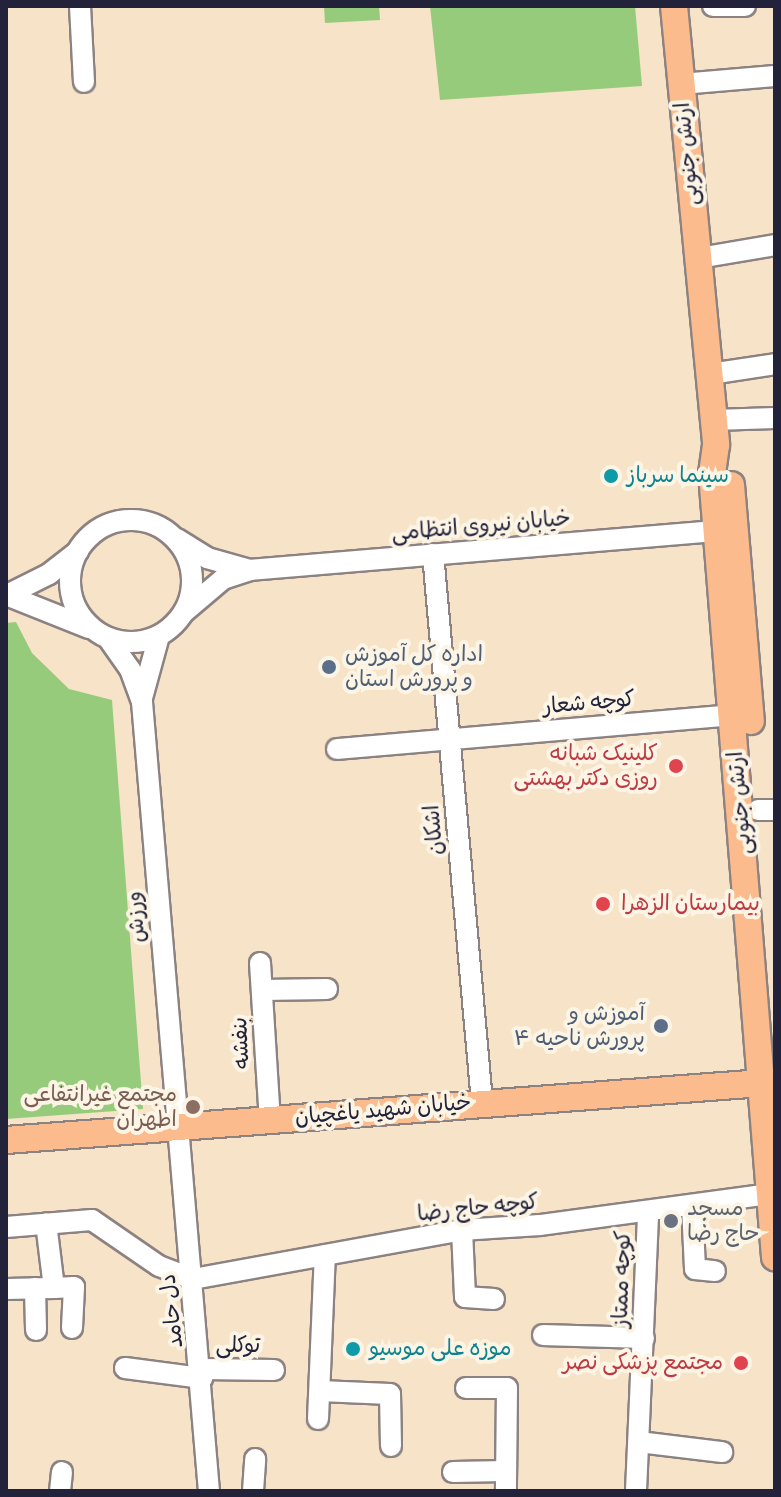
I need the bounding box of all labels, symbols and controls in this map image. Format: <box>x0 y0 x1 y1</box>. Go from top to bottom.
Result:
street label: ارتش جنوبی <box>669 101 705 207</box>
place label: سینما سرباز <box>627 463 729 489</box>
marker: سینما سرباز <box>602 467 620 485</box>
street label: خیابان نیروی انتظامی <box>390 505 572 547</box>
place label: اداره کل آموزش و پرورش استان <box>345 641 483 692</box>
marker: اداره کل آموزش و پرورش استان <box>320 658 338 676</box>
street label: کوچه شعار <box>542 686 636 720</box>
place label: کلینیک شبانه روزی دکتر بهشتی <box>514 740 658 792</box>
street label: ارتش جنوبی <box>722 750 758 856</box>
marker: کلینیک شبانه روزی دکتر بهشتی <box>665 755 687 777</box>
street label: اشکان <box>419 804 449 856</box>
street label: ورزش <box>121 890 151 944</box>
place label: بیمارستان الزهرا <box>621 891 760 917</box>
marker: بیمارستان الزهرا <box>592 893 614 915</box>
place label: آموزش و پرورش ناحیه ۴ <box>514 1000 645 1052</box>
street label: بنفشه <box>226 1016 256 1070</box>
marker: آموزش و پرورش ناحیه ۴ <box>652 1017 670 1035</box>
place label: مجتمع غیرانتفاعی اطهران <box>23 1081 177 1132</box>
street label: خیابان شهید یاغچیان <box>294 1089 472 1131</box>
marker: مجتمع غیرانتفاعی اطهران <box>184 1098 202 1116</box>
street label: کوچه حاج رضا <box>416 1188 540 1228</box>
place label: مسجد حاج رضا <box>687 1195 759 1246</box>
marker: مسجد حاج رضا <box>662 1212 680 1230</box>
street label: کوچه ممتاز <box>607 1230 637 1328</box>
street label: دل حامد <box>155 1273 189 1349</box>
street label: توکلی <box>215 1333 261 1359</box>
place label: موزه علی موسیو <box>369 1336 512 1362</box>
marker: موزه علی موسیو <box>344 1340 362 1358</box>
place label: مجتمع پزشکی نصر <box>563 1350 723 1376</box>
marker: مجتمع پزشکی نصر <box>730 1352 752 1374</box>

